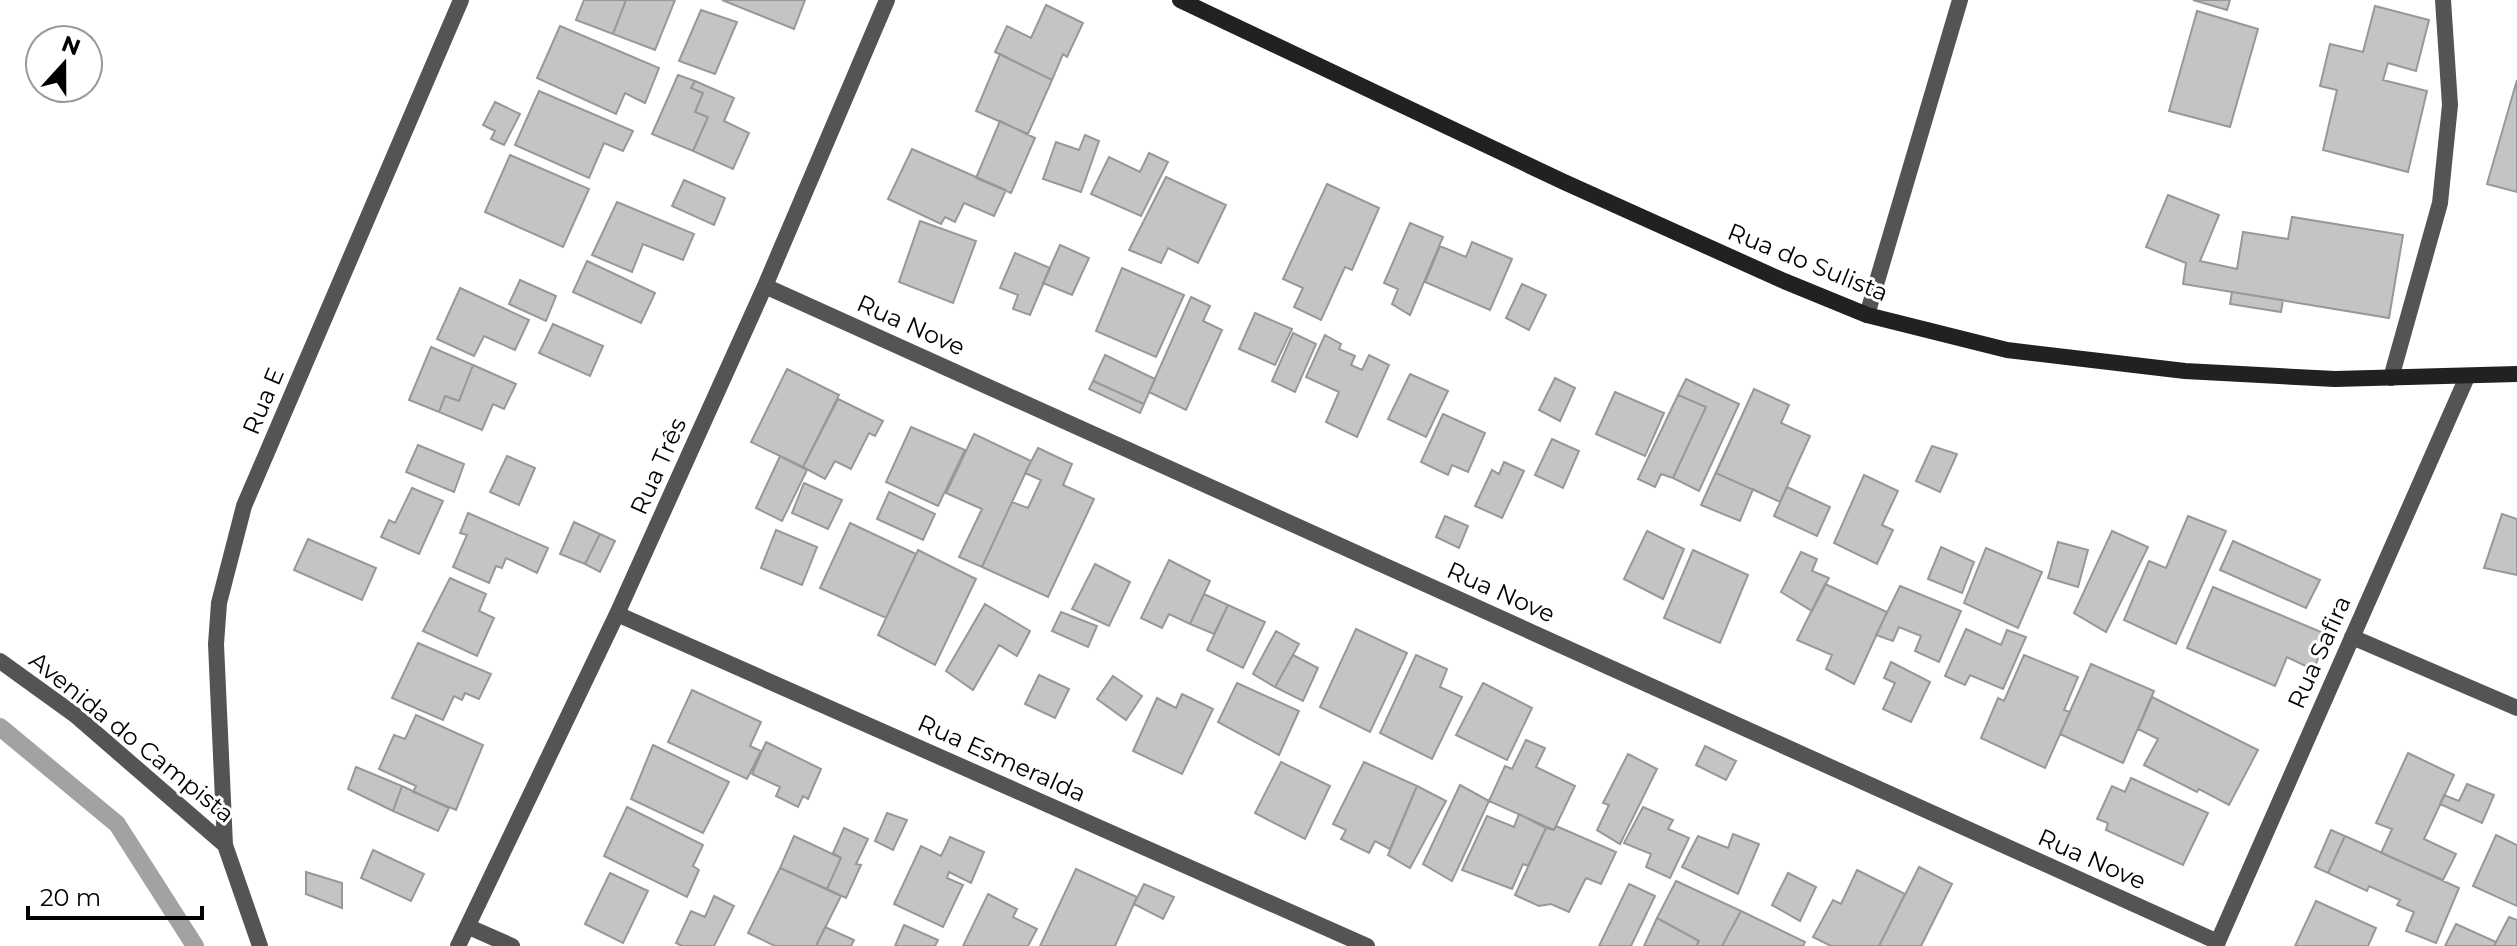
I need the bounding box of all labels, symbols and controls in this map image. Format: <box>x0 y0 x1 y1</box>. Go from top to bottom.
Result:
north arrow <box>24 24 104 104</box>
text: N <box>58 30 84 62</box>
street label: Rua do Sulista <box>1724 217 1892 307</box>
street label: Rua Nove <box>852 288 970 362</box>
street label: Rua E <box>236 363 290 439</box>
street label: Rua Três <box>624 413 692 519</box>
street label: Rua Nove <box>1442 555 1560 629</box>
street label: Rua Safira <box>2281 591 2357 713</box>
street label: Avenida do Campista <box>24 645 240 829</box>
street label: Rua Esmeralda <box>913 708 1091 808</box>
street label: Rua Nove <box>2033 822 2151 896</box>
scale bar <box>28 870 202 920</box>
text: 20 m <box>40 883 101 912</box>

